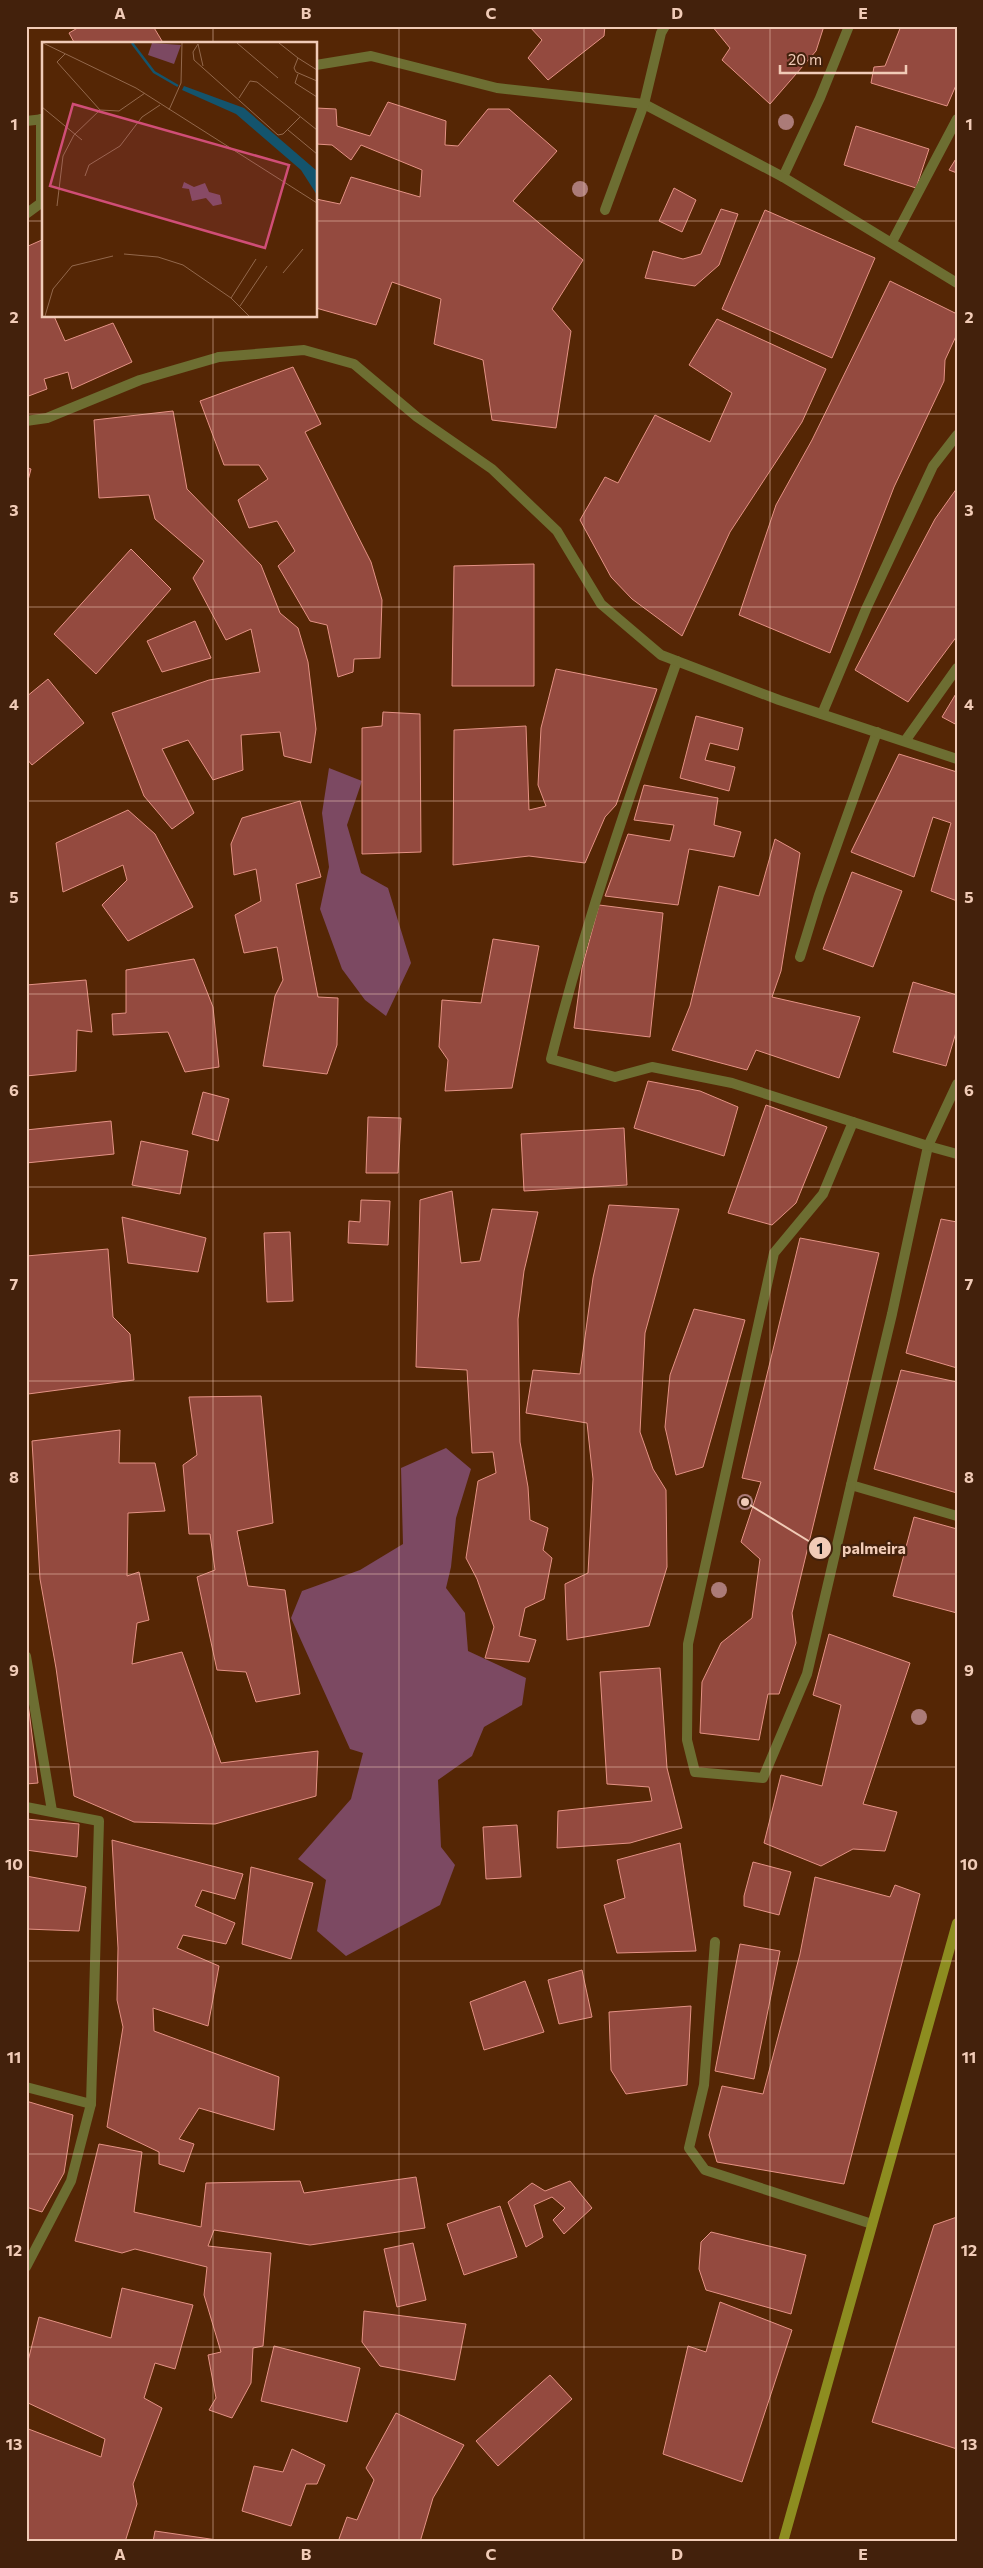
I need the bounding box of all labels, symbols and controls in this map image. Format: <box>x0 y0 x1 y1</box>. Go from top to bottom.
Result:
text: A <box>114 3 126 22</box>
text: B <box>301 3 312 22</box>
text: C <box>486 3 497 22</box>
text: D <box>671 3 683 22</box>
text: E <box>858 3 868 22</box>
inset map <box>42 42 318 318</box>
scale bar <box>780 42 907 74</box>
text: 20 m <box>788 50 822 68</box>
text: 1 <box>10 114 18 133</box>
text: 1 <box>965 114 973 133</box>
text: 2 <box>9 307 19 326</box>
text: 2 <box>964 307 974 326</box>
text: 3 <box>9 500 19 519</box>
text: 3 <box>964 500 974 519</box>
text: 4 <box>9 694 19 713</box>
text: 4 <box>964 694 974 713</box>
text: 5 <box>9 887 19 906</box>
text: 5 <box>964 887 974 906</box>
text: 6 <box>9 1080 19 1099</box>
text: 6 <box>964 1080 974 1099</box>
text: 7 <box>10 1274 19 1293</box>
text: 7 <box>965 1274 974 1293</box>
text: 8 <box>9 1467 19 1486</box>
text: 8 <box>964 1467 974 1486</box>
callout: palmeira <box>807 1533 916 1564</box>
text: palmeira <box>842 1538 906 1557</box>
text: 1 <box>817 1539 823 1557</box>
text: 9 <box>9 1660 19 1679</box>
text: 9 <box>964 1660 974 1679</box>
text: 10 <box>5 1854 23 1873</box>
text: 10 <box>960 1854 978 1873</box>
text: 11 <box>7 2047 21 2066</box>
text: 11 <box>962 2047 976 2066</box>
text: 12 <box>6 2240 22 2259</box>
text: 12 <box>961 2240 977 2259</box>
text: 13 <box>6 2434 22 2453</box>
text: 13 <box>961 2434 977 2453</box>
text: A <box>114 2544 126 2563</box>
text: B <box>301 2544 312 2563</box>
text: C <box>486 2544 497 2563</box>
text: D <box>671 2544 683 2563</box>
text: E <box>858 2544 868 2563</box>

